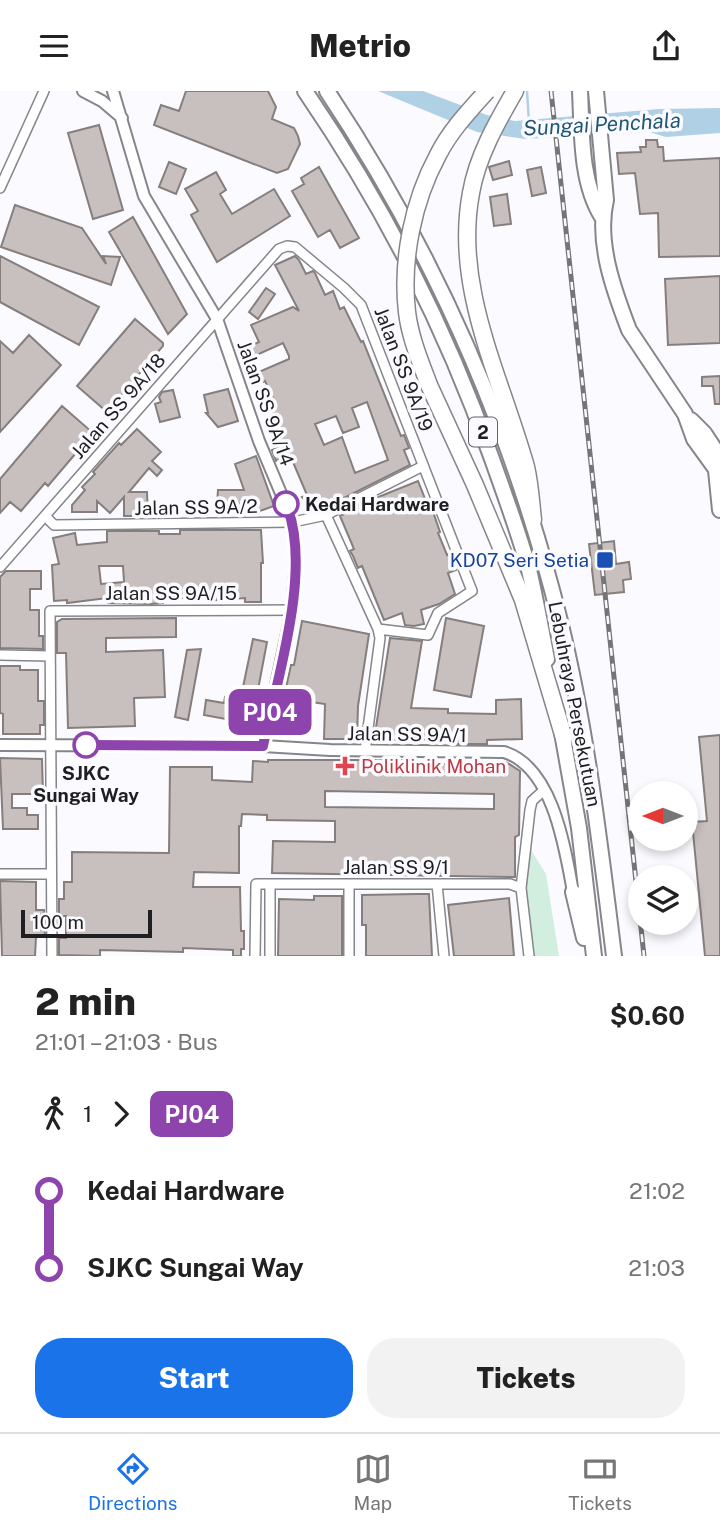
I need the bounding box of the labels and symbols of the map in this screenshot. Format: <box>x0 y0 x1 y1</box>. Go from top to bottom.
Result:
water label: Sungai Penchala <box>522 107 682 141</box>
street label: Jalan SS 9A/19 <box>370 304 438 434</box>
street label: Jalan SS 9A/14 <box>233 337 299 469</box>
street label: Jalan SS 9A/18 <box>66 349 170 463</box>
road number: 2 <box>469 417 497 447</box>
marker: Kedai Hardware <box>273 491 299 517</box>
place label: Kedai Hardware <box>305 493 450 515</box>
street label: Jalan SS 9A/2 <box>134 495 258 519</box>
place label: KD07 Seri Setia <box>450 549 589 571</box>
marker: KD07 Seri Setia <box>595 550 615 570</box>
street label: Jalan SS 9A/15 <box>105 582 237 604</box>
street label: Lebuhraya Persekutuan <box>544 599 606 809</box>
line badge: PJ04 <box>221 689 319 735</box>
street label: Jalan SS 9A/1 <box>347 722 467 746</box>
marker: SJKC Sungai Way <box>73 732 99 758</box>
place label: Poliklinik Mohan <box>361 755 506 777</box>
marker: Poliklinik Mohan <box>335 756 355 776</box>
place label: SJKC Sungai Way <box>33 762 139 806</box>
north arrow <box>628 781 698 851</box>
street label: Jalan SS 9/1 <box>343 856 449 878</box>
scale bar <box>21 907 152 939</box>

